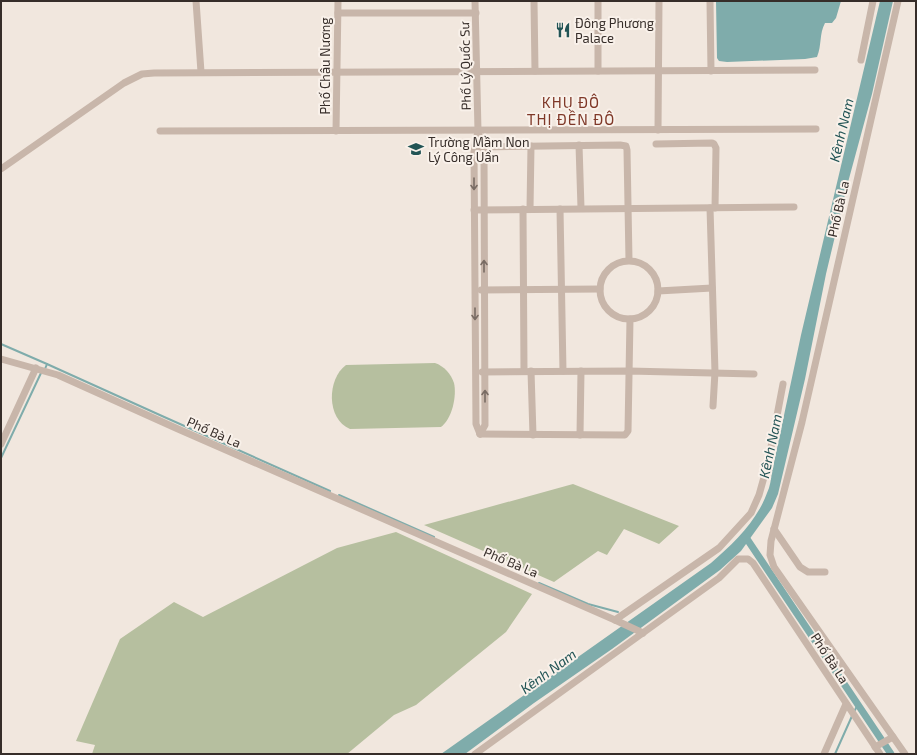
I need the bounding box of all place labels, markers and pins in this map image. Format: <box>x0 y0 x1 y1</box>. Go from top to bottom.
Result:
place label: Đông Phương Palace <box>575 15 654 46</box>
restaurant icon: Đông Phương Palace <box>554 21 572 39</box>
place label: Trường Mầm Non Lý Công Uẩn <box>428 134 529 165</box>
school or university icon: Trường Mầm Non Lý Công Uẩn <box>407 140 425 158</box>

